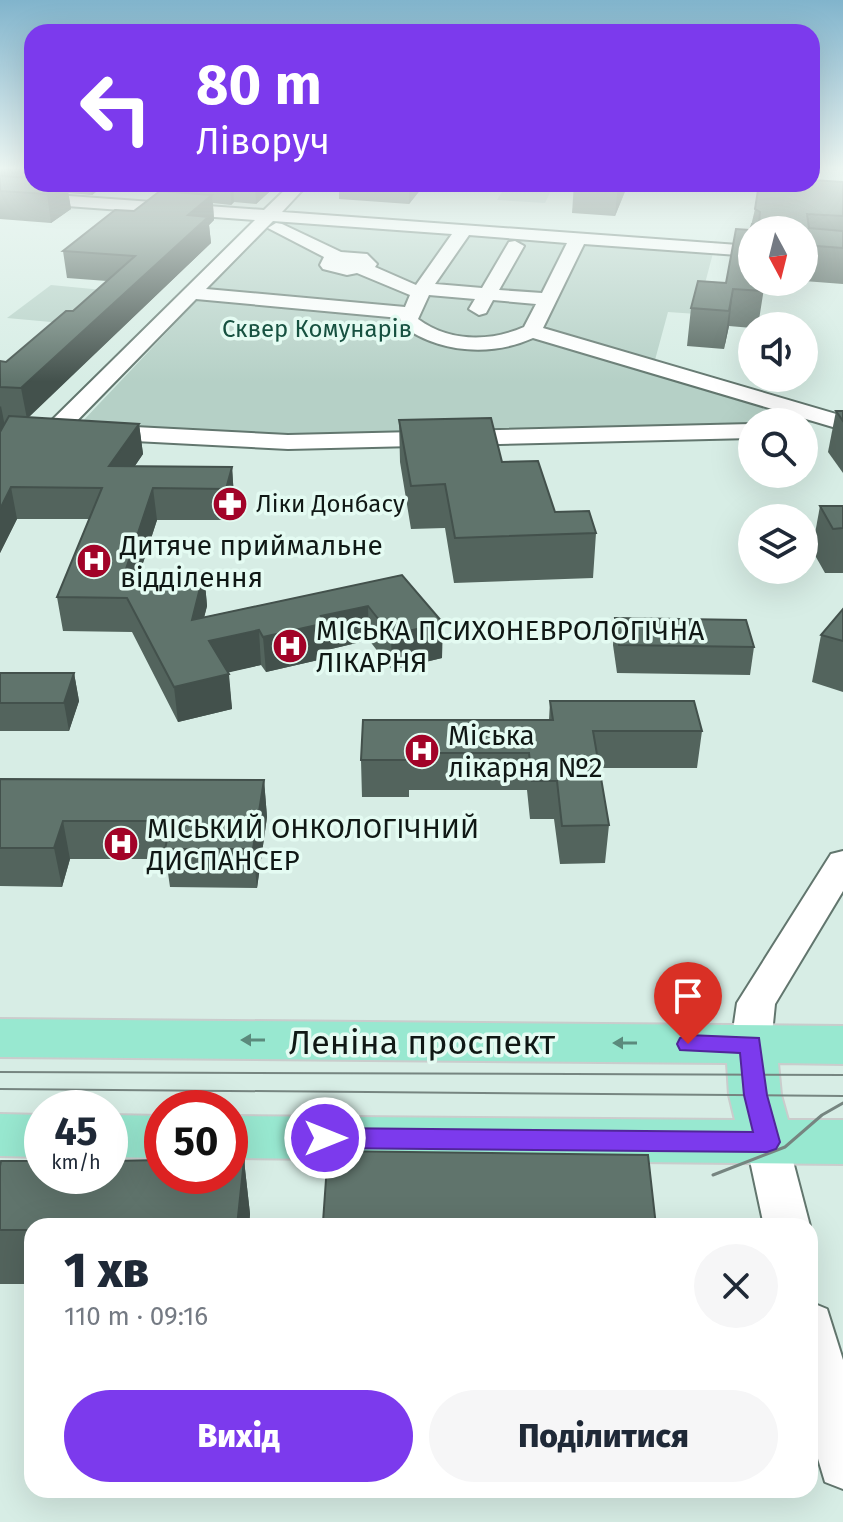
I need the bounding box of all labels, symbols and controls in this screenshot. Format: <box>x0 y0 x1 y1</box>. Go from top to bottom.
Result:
text: 80 m <box>196 52 322 119</box>
icon: left <box>64 56 168 160</box>
text: Ліворуч <box>196 120 330 164</box>
north arrow <box>738 216 818 296</box>
map controls <box>738 216 818 584</box>
button: sound <box>738 312 818 392</box>
park label: Сквер Комунарів <box>222 315 412 343</box>
button: search <box>738 408 818 488</box>
pharmacy icon: Ліки Донбасу <box>211 485 249 523</box>
place label: Ліки Донбасу <box>256 490 405 518</box>
button: layers <box>738 504 818 584</box>
place label: Дитяче приймальне відділення <box>119 529 383 594</box>
hospital icon: Дитяче приймальне відділення <box>75 542 113 580</box>
place label: МІСЬКА ПСИХОНЕВРОЛОГІЧНА ЛІКАРНЯ <box>316 614 704 679</box>
hospital icon: МІСЬКА ПСИХОНЕВРОЛОГІЧНА ЛІКАРНЯ <box>271 627 309 665</box>
place label: Міська лікарня №2 <box>448 719 603 784</box>
hospital icon: Міська лікарня №2 <box>403 732 441 770</box>
place label: МІСЬКИЙ ОНКОЛОГІЧНИЙ ДИСПАНСЕР <box>146 812 479 877</box>
hospital icon: МІСЬКИЙ ОНКОЛОГІЧНИЙ ДИСПАНСЕР <box>102 825 140 863</box>
pin <box>654 962 722 1044</box>
icon: arrive <box>666 974 710 1018</box>
street label: Леніна проспект <box>289 1022 556 1063</box>
one-way arrow <box>240 1034 265 1046</box>
one-way arrow <box>612 1037 637 1049</box>
speed limit sign: 50 <box>144 1090 248 1194</box>
position arrow <box>283 1096 367 1180</box>
text: 45 <box>54 1108 98 1156</box>
text: km/h <box>51 1150 101 1174</box>
text: 1 хв <box>64 1242 149 1300</box>
button: close <box>694 1244 778 1328</box>
text: 110 m · 09:16 <box>64 1301 208 1332</box>
button: Вихід <box>64 1390 413 1482</box>
button: Поділитися <box>429 1390 778 1482</box>

